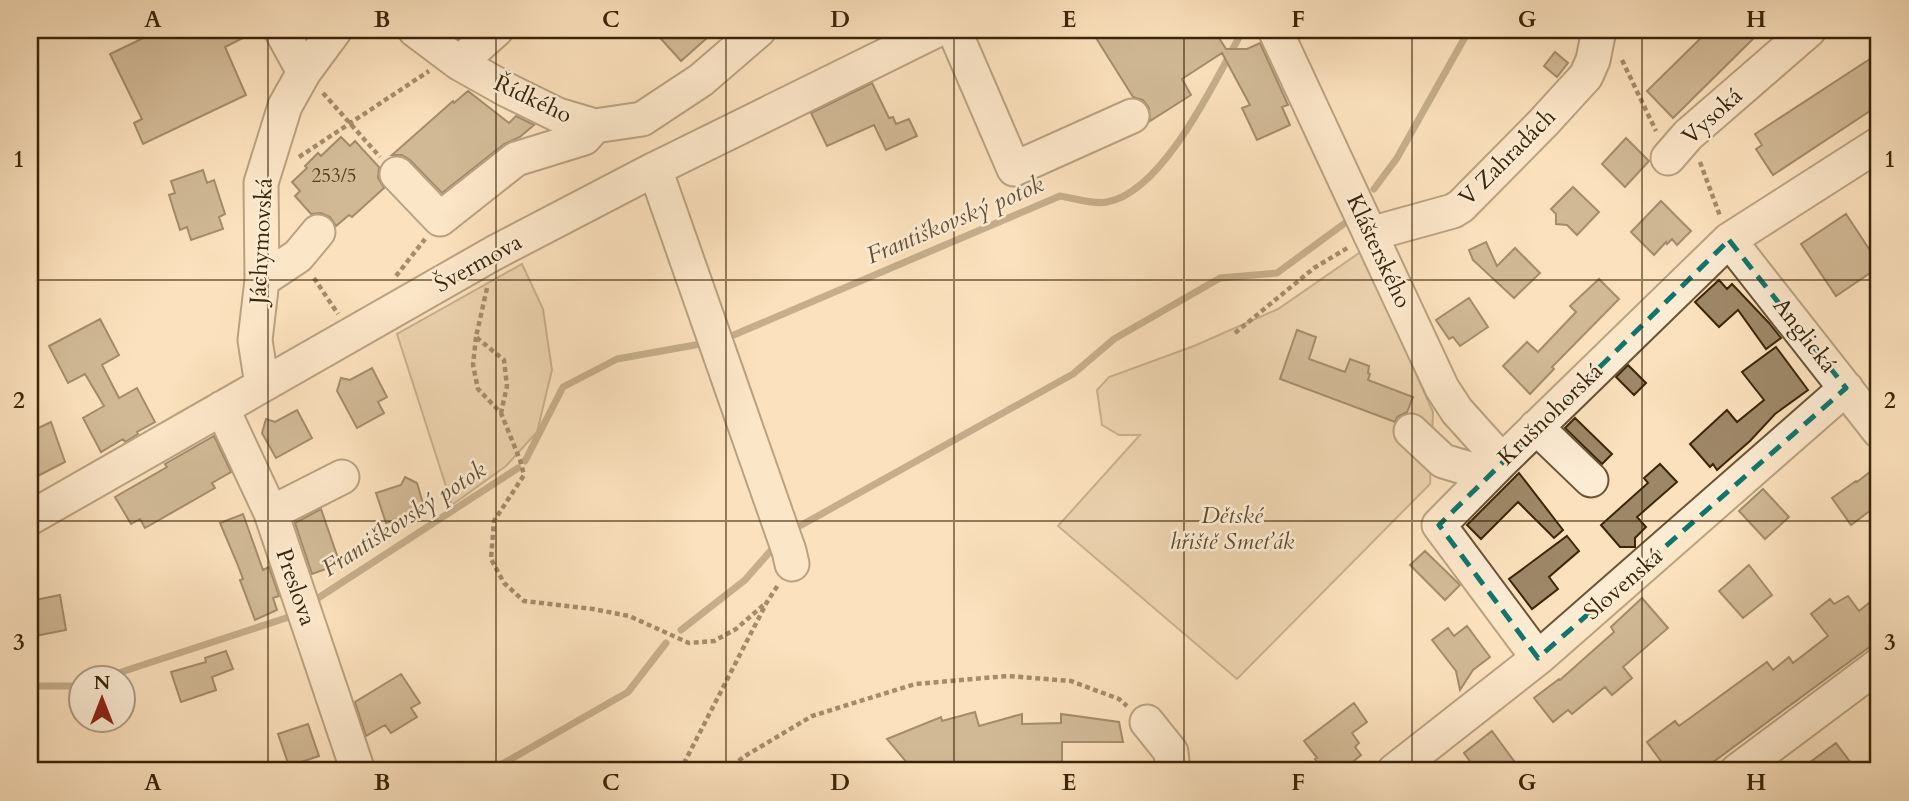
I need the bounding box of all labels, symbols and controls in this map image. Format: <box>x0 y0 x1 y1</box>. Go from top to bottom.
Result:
text: A <box>144 4 162 35</box>
text: B <box>374 4 390 35</box>
text: C <box>602 4 620 35</box>
text: D <box>830 4 850 35</box>
text: E <box>1062 4 1076 35</box>
text: F <box>1291 4 1305 35</box>
text: G <box>1518 4 1537 35</box>
text: H <box>1746 4 1766 35</box>
street label: Řídkého <box>489 67 577 130</box>
street label: Vysoká <box>1675 81 1749 151</box>
street label: V Zahradách <box>1452 101 1563 212</box>
text: 1 <box>13 144 25 175</box>
text: 1 <box>1884 144 1896 175</box>
house number: 253/5 <box>311 163 357 189</box>
water label: Františkovský potok <box>861 168 1049 272</box>
street label: Jáchymovská <box>242 177 280 308</box>
street label: Klášterského <box>1339 189 1419 313</box>
street label: Švermova <box>428 225 527 300</box>
street label: Anglická <box>1766 291 1844 379</box>
street label: Krušnohorská <box>1491 356 1609 472</box>
text: 2 <box>13 385 25 416</box>
text: 2 <box>1884 385 1896 416</box>
water label: Františkovský potok <box>315 453 493 584</box>
park label: Dětské hřiště Smeťák <box>1170 500 1295 557</box>
street label: Slovenská <box>1577 541 1669 627</box>
street label: Preslova <box>268 544 324 630</box>
text: 3 <box>13 627 25 658</box>
text: 3 <box>1884 627 1896 658</box>
north arrow <box>66 664 136 734</box>
text: N <box>94 670 111 696</box>
text: A <box>144 767 162 798</box>
text: B <box>374 767 390 798</box>
text: C <box>602 767 620 798</box>
text: D <box>830 767 850 798</box>
text: E <box>1062 767 1076 798</box>
text: F <box>1291 767 1305 798</box>
text: G <box>1518 767 1537 798</box>
text: H <box>1746 767 1766 798</box>

